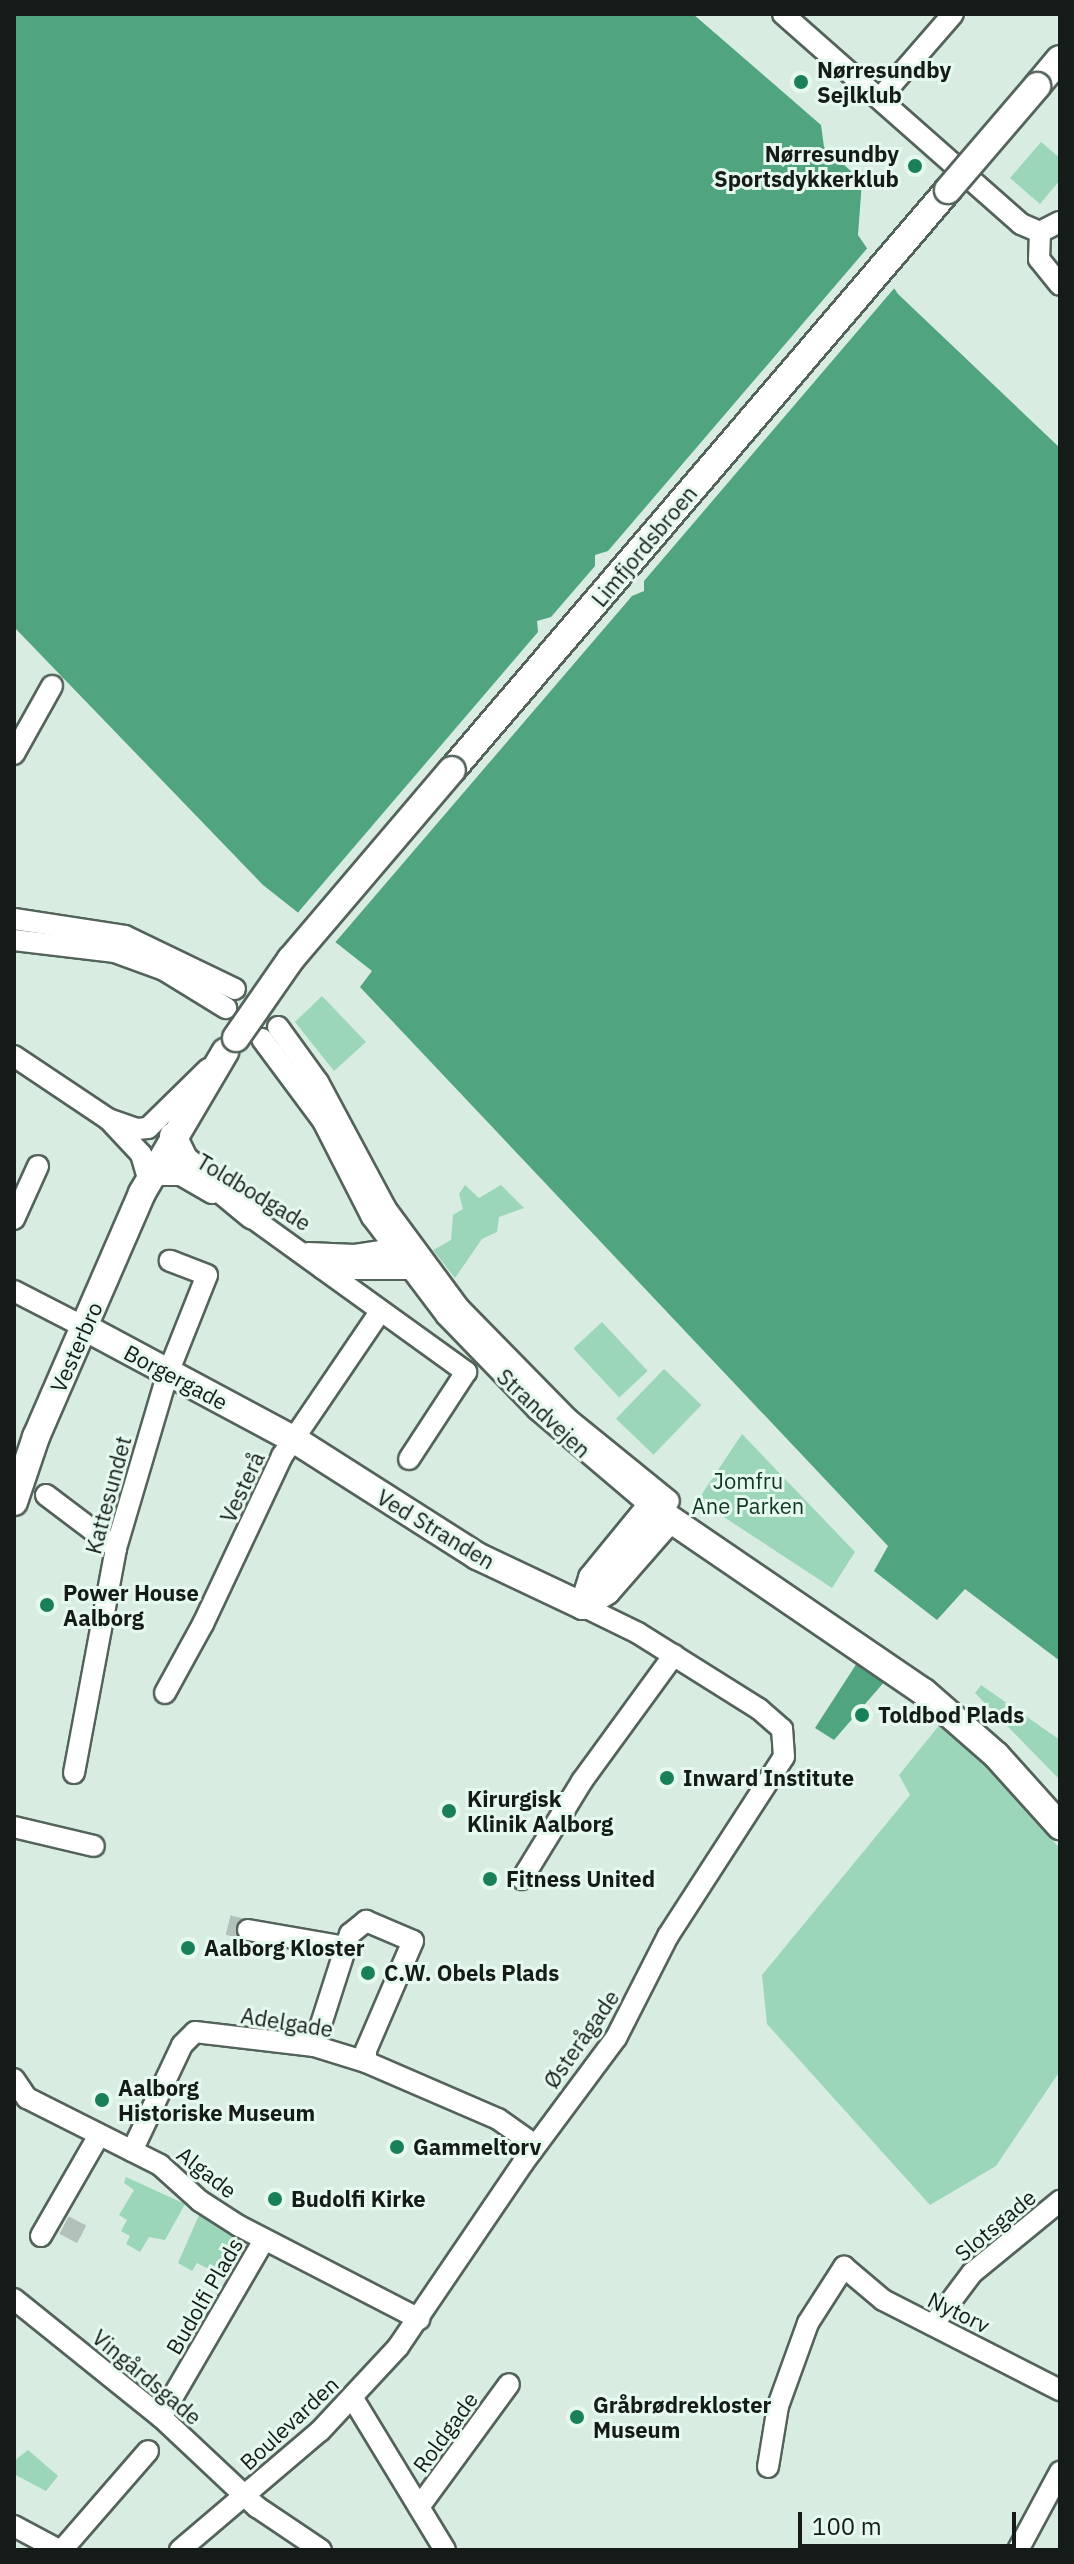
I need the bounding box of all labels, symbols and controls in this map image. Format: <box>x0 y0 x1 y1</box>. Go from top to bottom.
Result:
place label: Nørresundby Sejlklub <box>817 56 951 108</box>
marker: Nørresundby Sejlklub <box>792 73 810 91</box>
place label: Nørresundby Sportsdykkerklub <box>714 140 899 192</box>
marker: Nørresundby Sportsdykkerklub <box>906 157 924 175</box>
street label: Limfjordsbroen <box>586 480 702 612</box>
street label: Toldbodgade <box>192 1148 316 1236</box>
street label: Vesterbro <box>44 1298 108 1396</box>
street label: Borgergade <box>120 1339 232 1415</box>
street label: Strandvejen <box>492 1363 596 1463</box>
street label: Kattesundet <box>80 1433 136 1557</box>
street label: Vesterå <box>214 1448 270 1526</box>
park label: Jomfru Ane Parken <box>692 1467 804 1518</box>
street label: Ved Stranden <box>372 1483 500 1575</box>
place label: Power House Aalborg <box>63 1579 199 1630</box>
marker: Power House Aalborg <box>38 1596 56 1614</box>
place label: Toldbod Plads <box>878 1702 1024 1728</box>
marker: Toldbod Plads <box>853 1706 871 1724</box>
place label: Inward Institute <box>683 1765 854 1791</box>
marker: Inward Institute <box>658 1769 676 1787</box>
place label: Kirurgisk Klinik Aalborg <box>467 1785 613 1836</box>
marker: Kirurgisk Klinik Aalborg <box>438 1800 460 1822</box>
place label: Fitness United <box>506 1866 655 1892</box>
marker: Fitness United <box>481 1870 499 1888</box>
place label: Aalborg Kloster <box>204 1935 365 1961</box>
marker: Aalborg Kloster <box>179 1939 197 1957</box>
place label: C.W. Obels Plads <box>384 1960 559 1986</box>
marker: C.W. Obels Plads <box>359 1964 377 1982</box>
street label: Østerågade <box>538 1985 624 2093</box>
street label: Adelgade <box>239 2002 335 2042</box>
place label: Aalborg Historiske Museum <box>118 2074 315 2126</box>
marker: Aalborg Historiske Museum <box>93 2091 111 2109</box>
place label: Gammeltorv <box>413 2134 541 2160</box>
marker: Gammeltorv <box>388 2138 406 2156</box>
street label: Algade <box>172 2141 242 2203</box>
street label: Slotsgade <box>949 2184 1041 2266</box>
place label: Budolfi Kirke <box>291 2186 426 2212</box>
marker: Budolfi Kirke <box>266 2190 284 2208</box>
street label: Budolfi Plads <box>160 2233 248 2359</box>
street label: Nytorv <box>924 2286 994 2338</box>
street label: Vingårdsgade <box>87 2324 207 2430</box>
street label: Boulevarden <box>234 2371 344 2475</box>
street label: Roldgade <box>407 2387 483 2477</box>
place label: Gråbrødrekloster Museum <box>593 2391 771 2442</box>
marker: Gråbrødrekloster Museum <box>568 2408 586 2426</box>
scale bar <box>802 2496 1020 2546</box>
text: 100 m <box>812 2510 882 2542</box>

